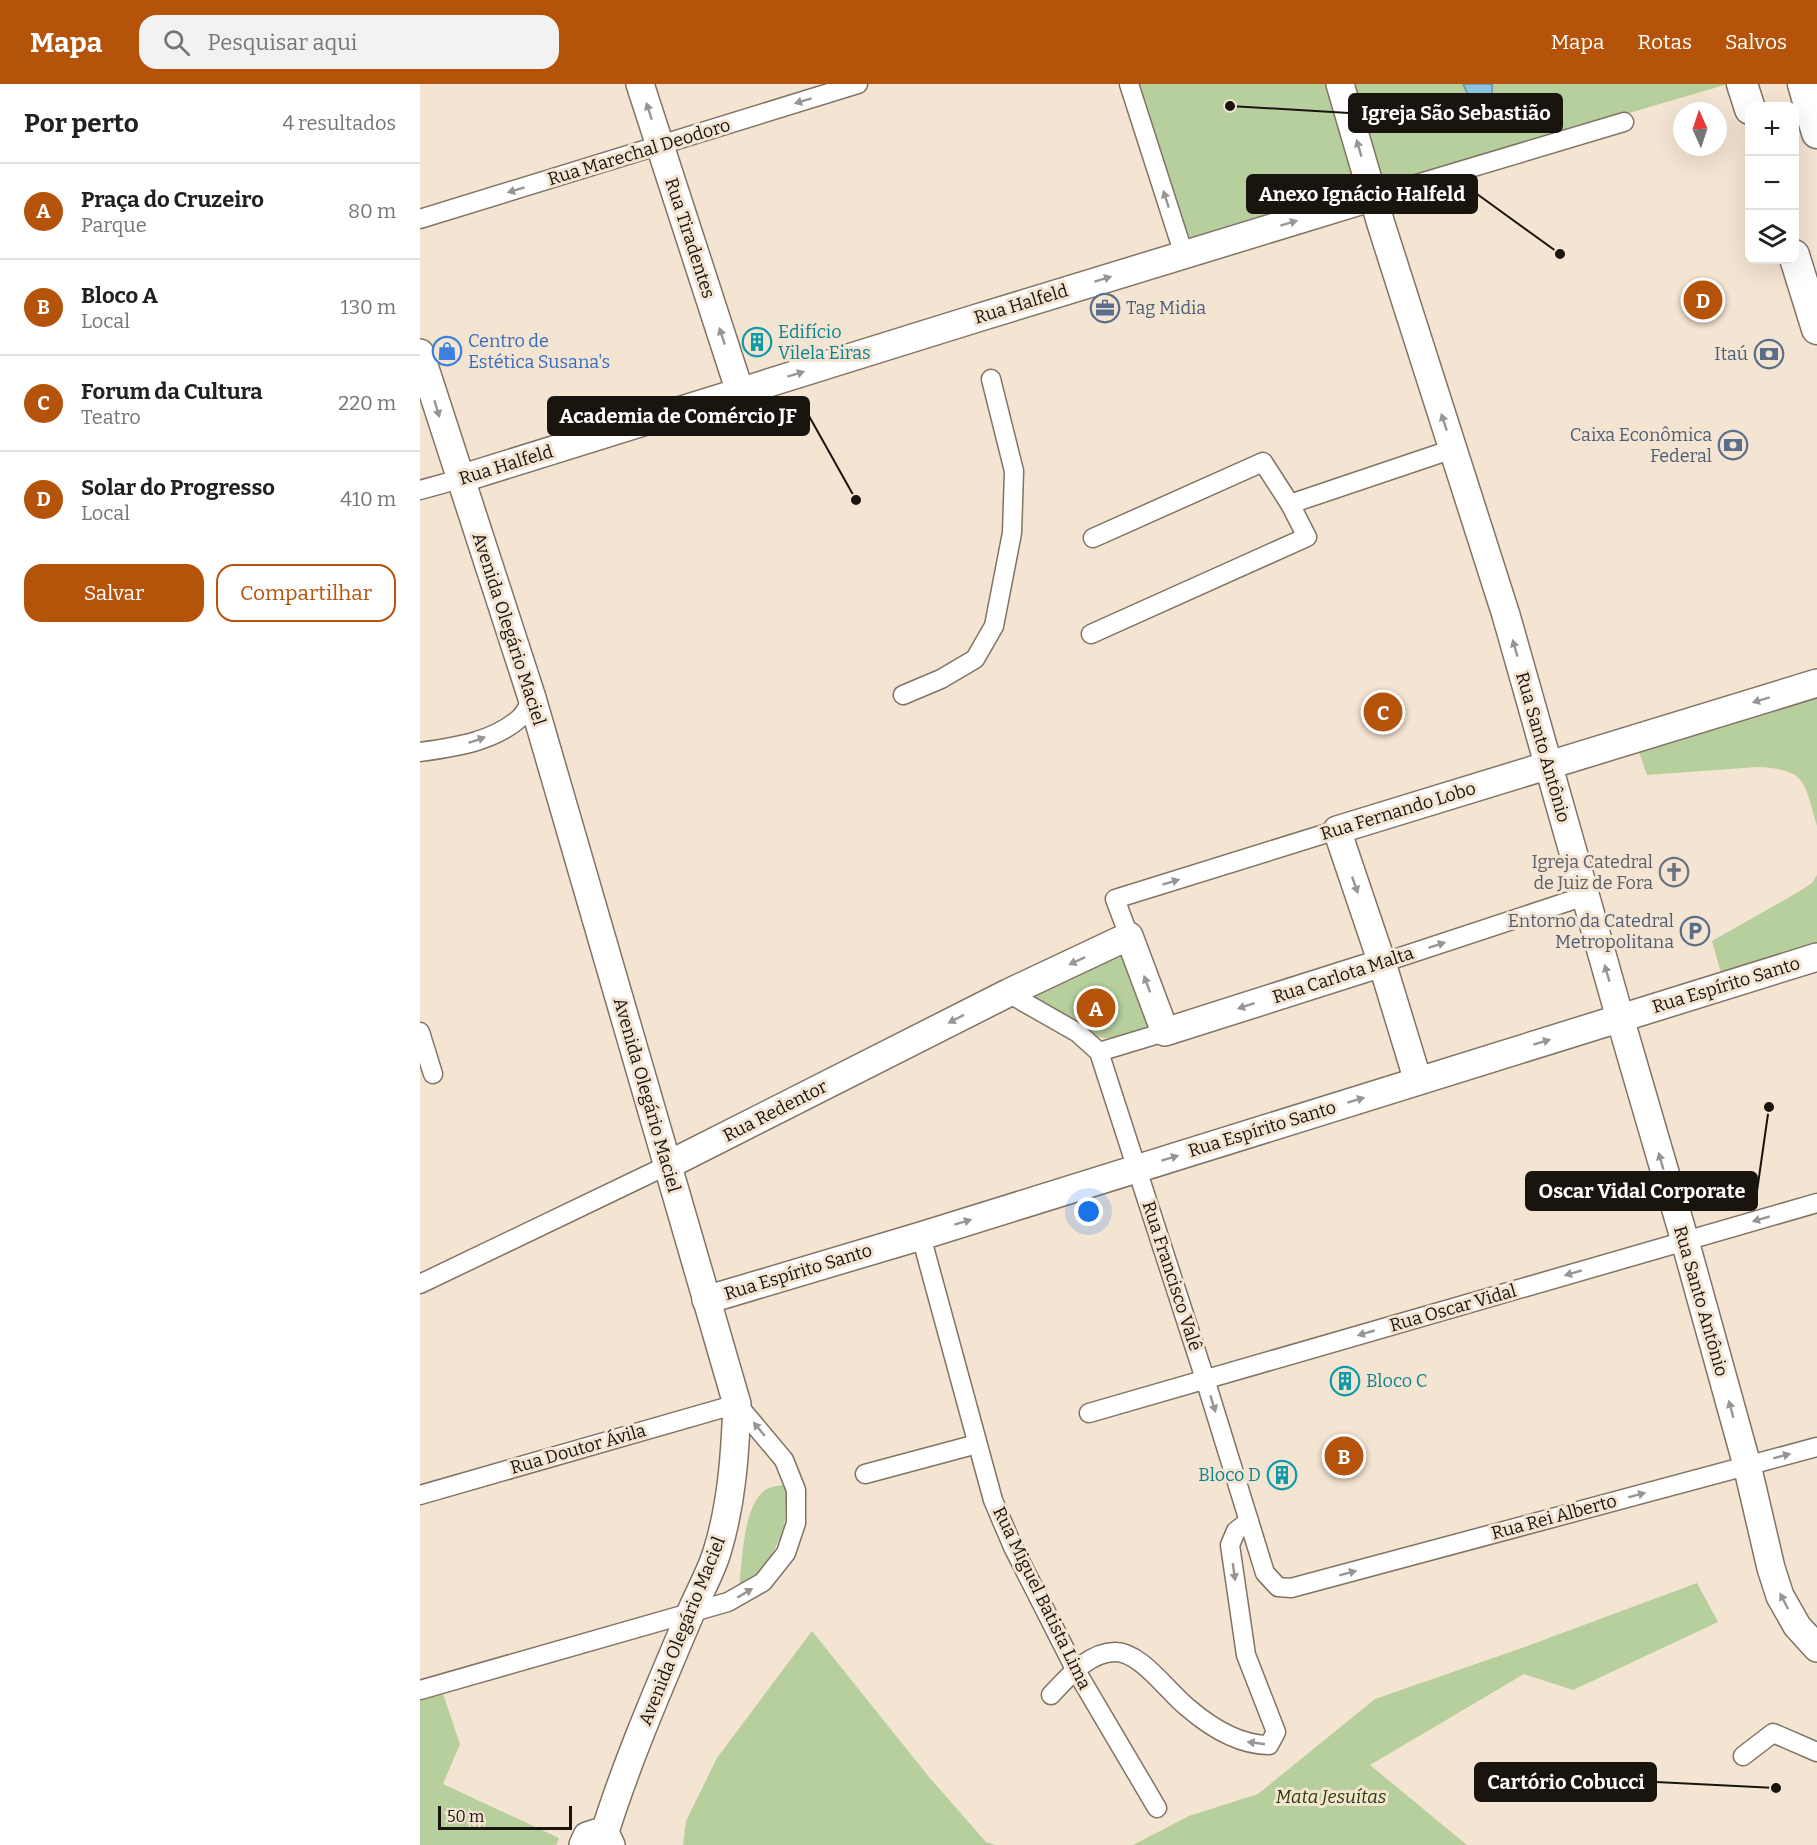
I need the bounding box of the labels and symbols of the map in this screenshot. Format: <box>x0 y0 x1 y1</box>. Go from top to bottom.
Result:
callout: Igreja São Sebastião <box>1349 94 1562 132</box>
one-way arrow <box>794 97 812 107</box>
text: Igreja São Sebastião <box>1361 101 1551 125</box>
one-way arrow <box>644 102 653 120</box>
north arrow <box>1673 102 1727 156</box>
street label: Rua Marechal Deodoro <box>545 114 733 190</box>
one-way arrow <box>1354 139 1363 157</box>
street label: Rua Tiradentes <box>660 175 720 301</box>
callout: Anexo Ignácio Halfeld <box>1247 175 1477 213</box>
text: Anexo Ignácio Halfeld <box>1259 182 1465 206</box>
one-way arrow <box>507 186 525 195</box>
one-way arrow <box>1161 190 1171 208</box>
one-way arrow <box>1280 217 1298 227</box>
one-way arrow <box>1094 274 1112 284</box>
pin: D <box>1684 278 1722 322</box>
street label: Rua Halfeld <box>971 279 1071 329</box>
office icon: Tag Midia <box>1089 292 1121 324</box>
place label: Tag Midia <box>1126 297 1206 319</box>
place label: Edifício Vilela Eiras <box>778 321 871 364</box>
building icon: Edifício Vilela Eiras <box>741 326 773 358</box>
one-way arrow <box>717 327 726 345</box>
place label: Centro de Estética Susana's <box>468 330 610 373</box>
shop icon: Centro de Estética Susana's <box>431 335 463 367</box>
bank icon: Itaú <box>1753 338 1785 370</box>
place label: Itaú <box>1714 343 1748 365</box>
one-way arrow <box>787 369 805 379</box>
callout: Academia de Comércio JF <box>548 397 809 435</box>
one-way arrow <box>433 400 442 418</box>
text: Academia de Comércio JF <box>559 404 797 428</box>
one-way arrow <box>1439 413 1448 431</box>
place label: Caixa Econômica Federal <box>1570 424 1712 467</box>
bank icon: Caixa Econômica Federal <box>1717 429 1749 461</box>
street label: Rua Halfeld <box>456 440 556 490</box>
street label: Avenida Olegário Maciel <box>467 530 551 728</box>
one-way arrow <box>1510 639 1519 657</box>
street label: Rua Santo Antônio <box>1511 669 1575 825</box>
pin: C <box>1364 690 1402 734</box>
one-way arrow <box>1752 696 1770 705</box>
one-way arrow <box>468 735 486 745</box>
street label: Rua Fernando Lobo <box>1318 777 1478 845</box>
place label: Igreja Catedral de Juiz de Fora <box>1531 851 1653 894</box>
church icon: Igreja Catedral de Juiz de Fora <box>1658 856 1690 888</box>
one-way arrow <box>1351 876 1361 894</box>
one-way arrow <box>1162 877 1180 886</box>
place label: Entorno da Catedral Metropolitana <box>1508 910 1674 953</box>
parking icon: Entorno da Catedral Metropolitana <box>1679 915 1711 947</box>
one-way arrow <box>1428 939 1446 949</box>
street label: Rua Carlota Malta <box>1270 942 1417 1008</box>
street label: Rua Espírito Santo <box>1650 952 1802 1018</box>
one-way arrow <box>1068 956 1085 965</box>
one-way arrow <box>1602 964 1611 982</box>
one-way arrow <box>1142 975 1152 993</box>
pin: A <box>1076 986 1116 1030</box>
street label: Avenida Olegário Maciel <box>609 995 685 1195</box>
one-way arrow <box>1237 1002 1255 1011</box>
one-way arrow <box>948 1015 965 1024</box>
one-way arrow <box>1533 1037 1551 1046</box>
street label: Rua Redentor <box>719 1075 831 1147</box>
one-way arrow <box>1347 1095 1365 1104</box>
street label: Rua Espírito Santo <box>1186 1096 1338 1162</box>
one-way arrow <box>1656 1152 1666 1170</box>
one-way arrow <box>1161 1153 1179 1162</box>
callout: Oscar Vidal Corporate <box>1526 1172 1757 1210</box>
text: Oscar Vidal Corporate <box>1539 1179 1745 1203</box>
your location <box>1074 1197 1103 1226</box>
street label: Rua Francisco Valê <box>1137 1198 1207 1354</box>
one-way arrow <box>1752 1215 1770 1224</box>
one-way arrow <box>954 1217 972 1226</box>
street label: Rua Santo Antônio <box>1669 1223 1733 1379</box>
street label: Rua Espírito Santo <box>722 1239 874 1305</box>
one-way arrow <box>1564 1269 1582 1278</box>
street label: Rua Oscar Vidal <box>1387 1279 1519 1337</box>
one-way arrow <box>1357 1329 1375 1338</box>
building icon: Bloco C <box>1329 1365 1361 1397</box>
place label: Bloco C <box>1366 1370 1427 1392</box>
one-way arrow <box>1209 1395 1218 1413</box>
one-way arrow <box>1726 1400 1736 1418</box>
street label: Rua Doutor Ávila <box>508 1419 648 1479</box>
one-way arrow <box>752 1421 765 1437</box>
pin: B <box>1324 1434 1364 1478</box>
one-way arrow <box>1773 1451 1791 1460</box>
building icon: Bloco D <box>1266 1459 1298 1491</box>
place label: Bloco D <box>1198 1464 1261 1486</box>
street label: Rua Rei Alberto <box>1489 1490 1619 1544</box>
one-way arrow <box>1628 1490 1646 1499</box>
street label: Rua Miguel Batista Lima <box>988 1503 1096 1693</box>
street label: Avenida Olegário Maciel <box>634 1533 730 1729</box>
one-way arrow <box>1229 1562 1238 1581</box>
one-way arrow <box>1338 1567 1357 1577</box>
one-way arrow <box>737 1587 753 1598</box>
one-way arrow <box>1779 1592 1788 1609</box>
one-way arrow <box>1246 1739 1265 1748</box>
callout: Cartório Cobucci <box>1475 1763 1656 1801</box>
text: Cartório Cobucci <box>1487 1770 1645 1794</box>
park label: Mata Jesuítas <box>1276 1786 1387 1808</box>
scale bar <box>438 1803 572 1830</box>

